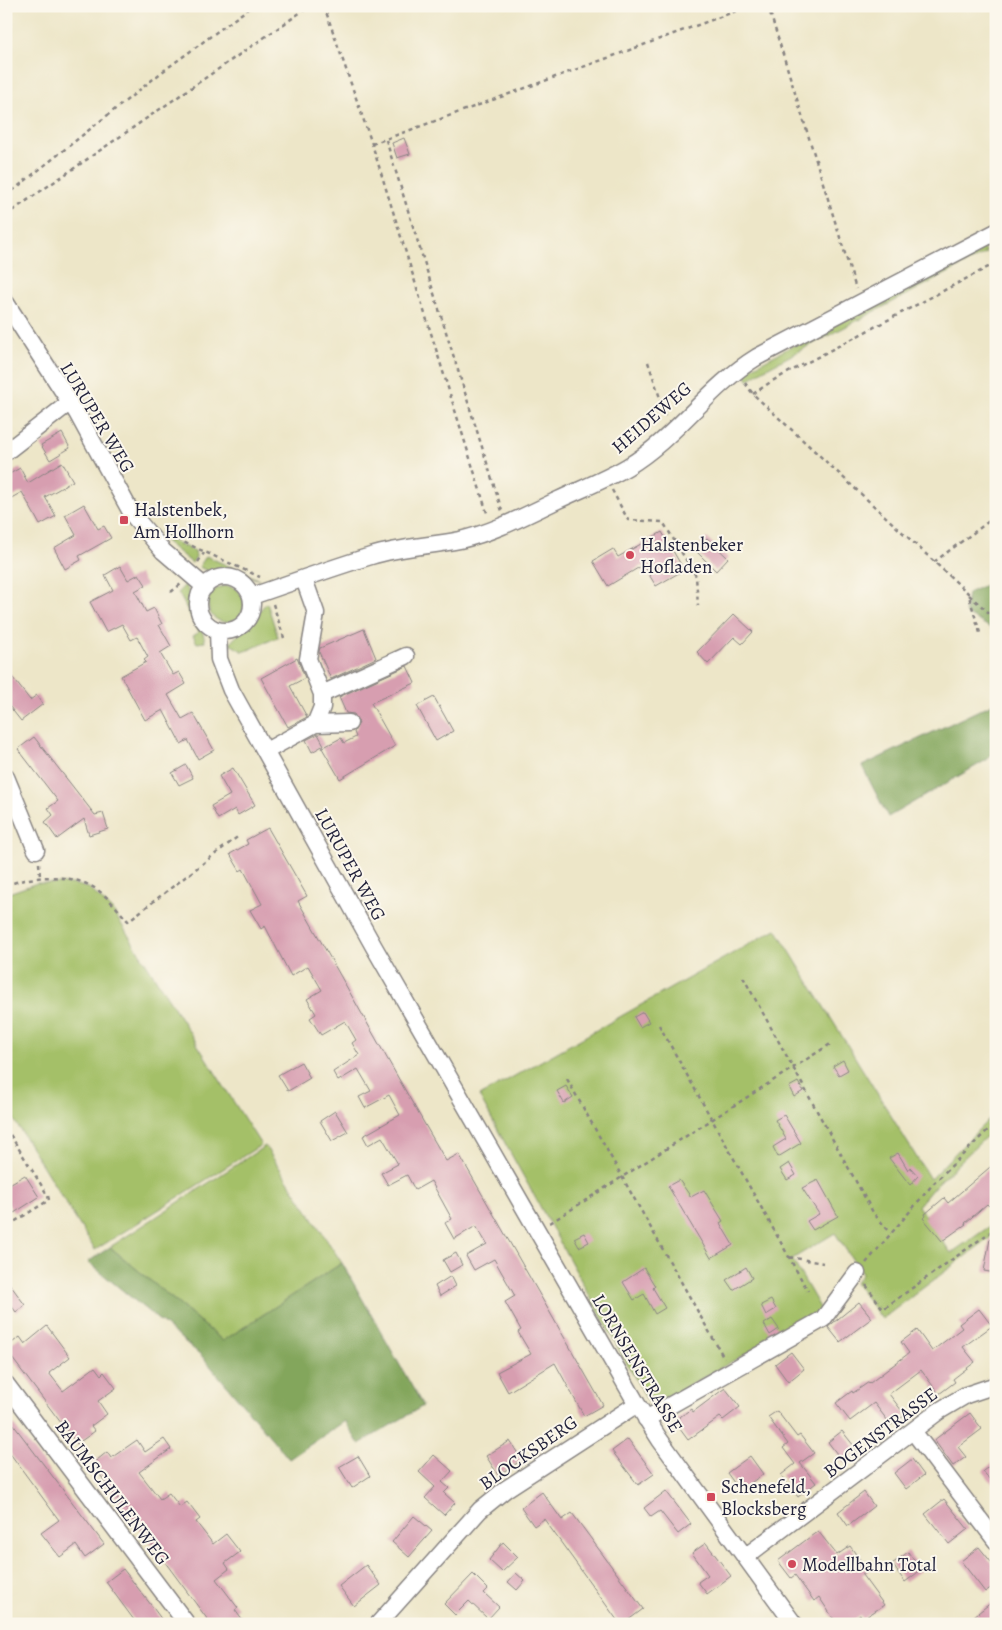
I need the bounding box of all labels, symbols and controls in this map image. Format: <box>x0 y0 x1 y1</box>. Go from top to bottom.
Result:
street label: LURUPER WEG <box>54 357 140 478</box>
street label: HEIDEWEG <box>606 376 697 460</box>
place label: Halstenbek, Am Hollhorn <box>133 497 234 545</box>
marker: Halstenbek, Am Hollhorn <box>118 514 130 526</box>
place label: Halstenbeker Hofladen <box>640 532 743 580</box>
marker: Halstenbeker Hofladen <box>624 549 636 561</box>
street label: LURUPER WEG <box>308 803 392 925</box>
street label: LORNSENSTRASSE <box>585 1289 689 1438</box>
street label: BOGENSTRASSE <box>818 1381 943 1484</box>
street label: BLOCKSBERG <box>474 1409 583 1496</box>
street label: BAUMSCHULENWEG <box>49 1415 176 1571</box>
place label: Schenefeld, Blocksberg <box>721 1474 811 1522</box>
marker: Schenefeld, Blocksberg <box>705 1491 717 1503</box>
place label: Modellbahn Total <box>802 1552 937 1578</box>
marker: Modellbahn Total <box>786 1558 798 1570</box>

